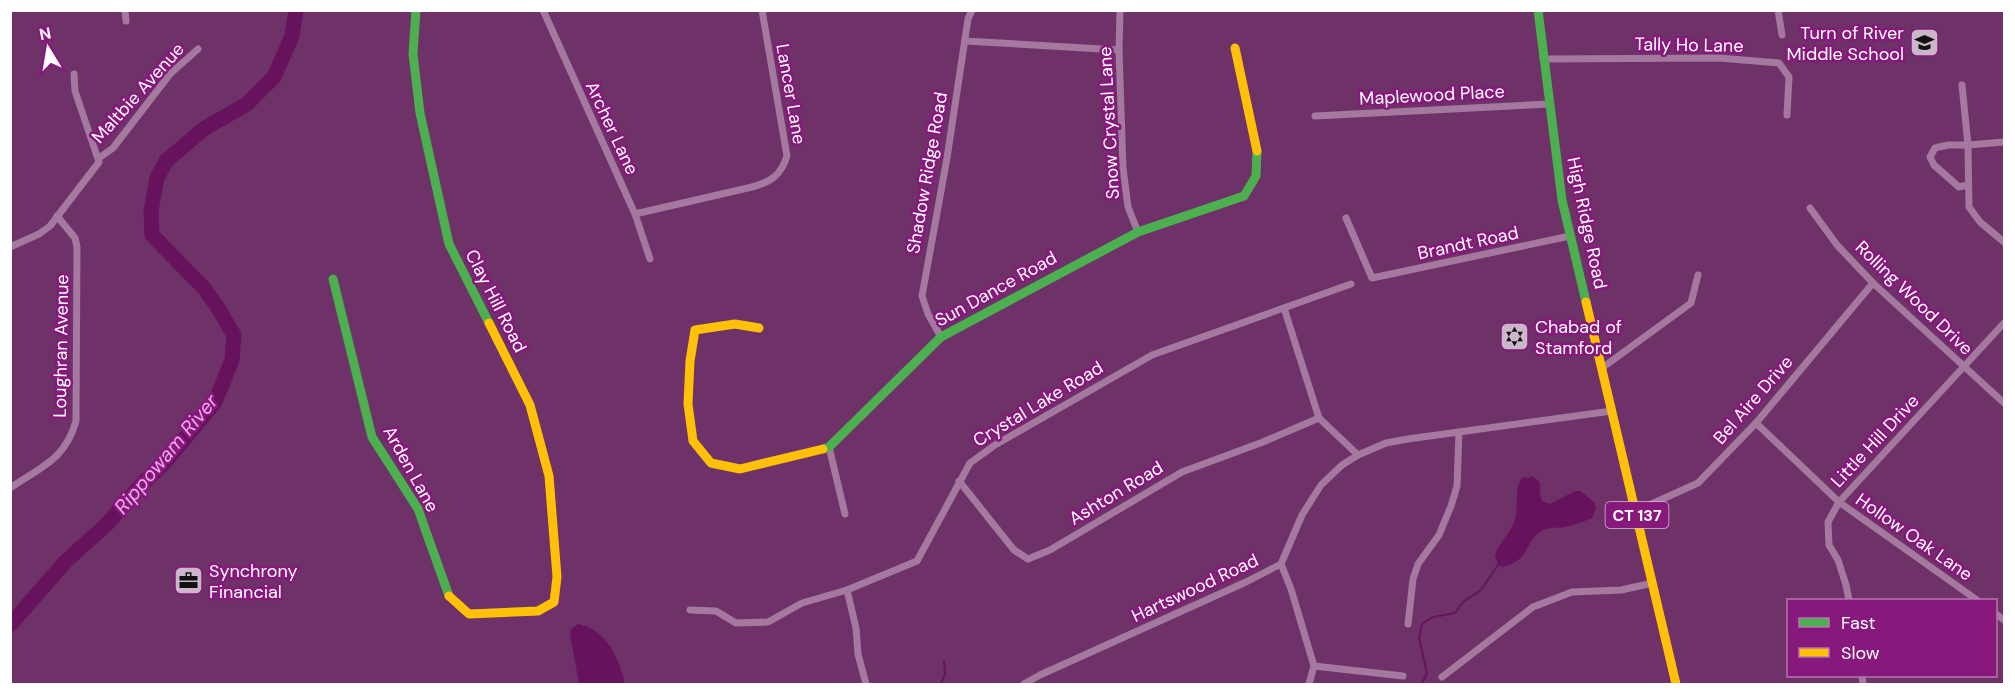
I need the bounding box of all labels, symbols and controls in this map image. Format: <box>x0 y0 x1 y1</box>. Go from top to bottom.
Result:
north arrow <box>18 18 78 78</box>
place label: Turn of River Middle School <box>1786 21 1904 66</box>
text: N <box>38 22 53 45</box>
school or university icon: Turn of River Middle School <box>1909 27 1941 59</box>
street label: Tally Ho Lane <box>1634 32 1744 58</box>
street label: Maltbie Avenue <box>86 37 190 149</box>
street label: Lancer Lane <box>770 42 812 146</box>
street label: Snow Crystal Lane <box>1093 46 1125 200</box>
street label: Archer Lane <box>580 77 644 179</box>
street label: Maplewood Place <box>1359 79 1505 111</box>
street label: Shadow Ridge Road <box>901 90 953 256</box>
street label: High Ridge Road <box>1561 155 1613 291</box>
street label: Brandt Road <box>1415 221 1521 265</box>
street label: Rolling Wood Drive <box>1850 236 1978 360</box>
street label: Clay Hill Road <box>460 245 532 357</box>
street label: Sun Dance Road <box>931 246 1061 332</box>
street label: Loughran Avenue <box>48 274 74 418</box>
place label: Chabad of Stamford <box>1535 315 1622 360</box>
synagogue icon: Chabad of Stamford <box>1498 321 1530 353</box>
street label: Bel Aire Drive <box>1708 351 1798 449</box>
street label: Crystal Lake Road <box>968 356 1108 452</box>
water label: Rippowam River <box>108 388 224 519</box>
street label: Little Hill Drive <box>1826 389 1924 493</box>
street label: Arden Lane <box>378 422 444 516</box>
street label: Ashton Road <box>1064 455 1168 531</box>
street label: Hollow Oak Lane <box>1851 488 1977 586</box>
road number: CT 137 <box>1606 502 1668 528</box>
street label: Hartswood Road <box>1128 548 1262 628</box>
place label: Synchrony Financial <box>209 559 298 604</box>
office icon: Synchrony Financial <box>172 565 204 597</box>
legend <box>1787 599 1997 677</box>
text: Fast <box>1841 611 1876 635</box>
text: Slow <box>1841 641 1880 665</box>

